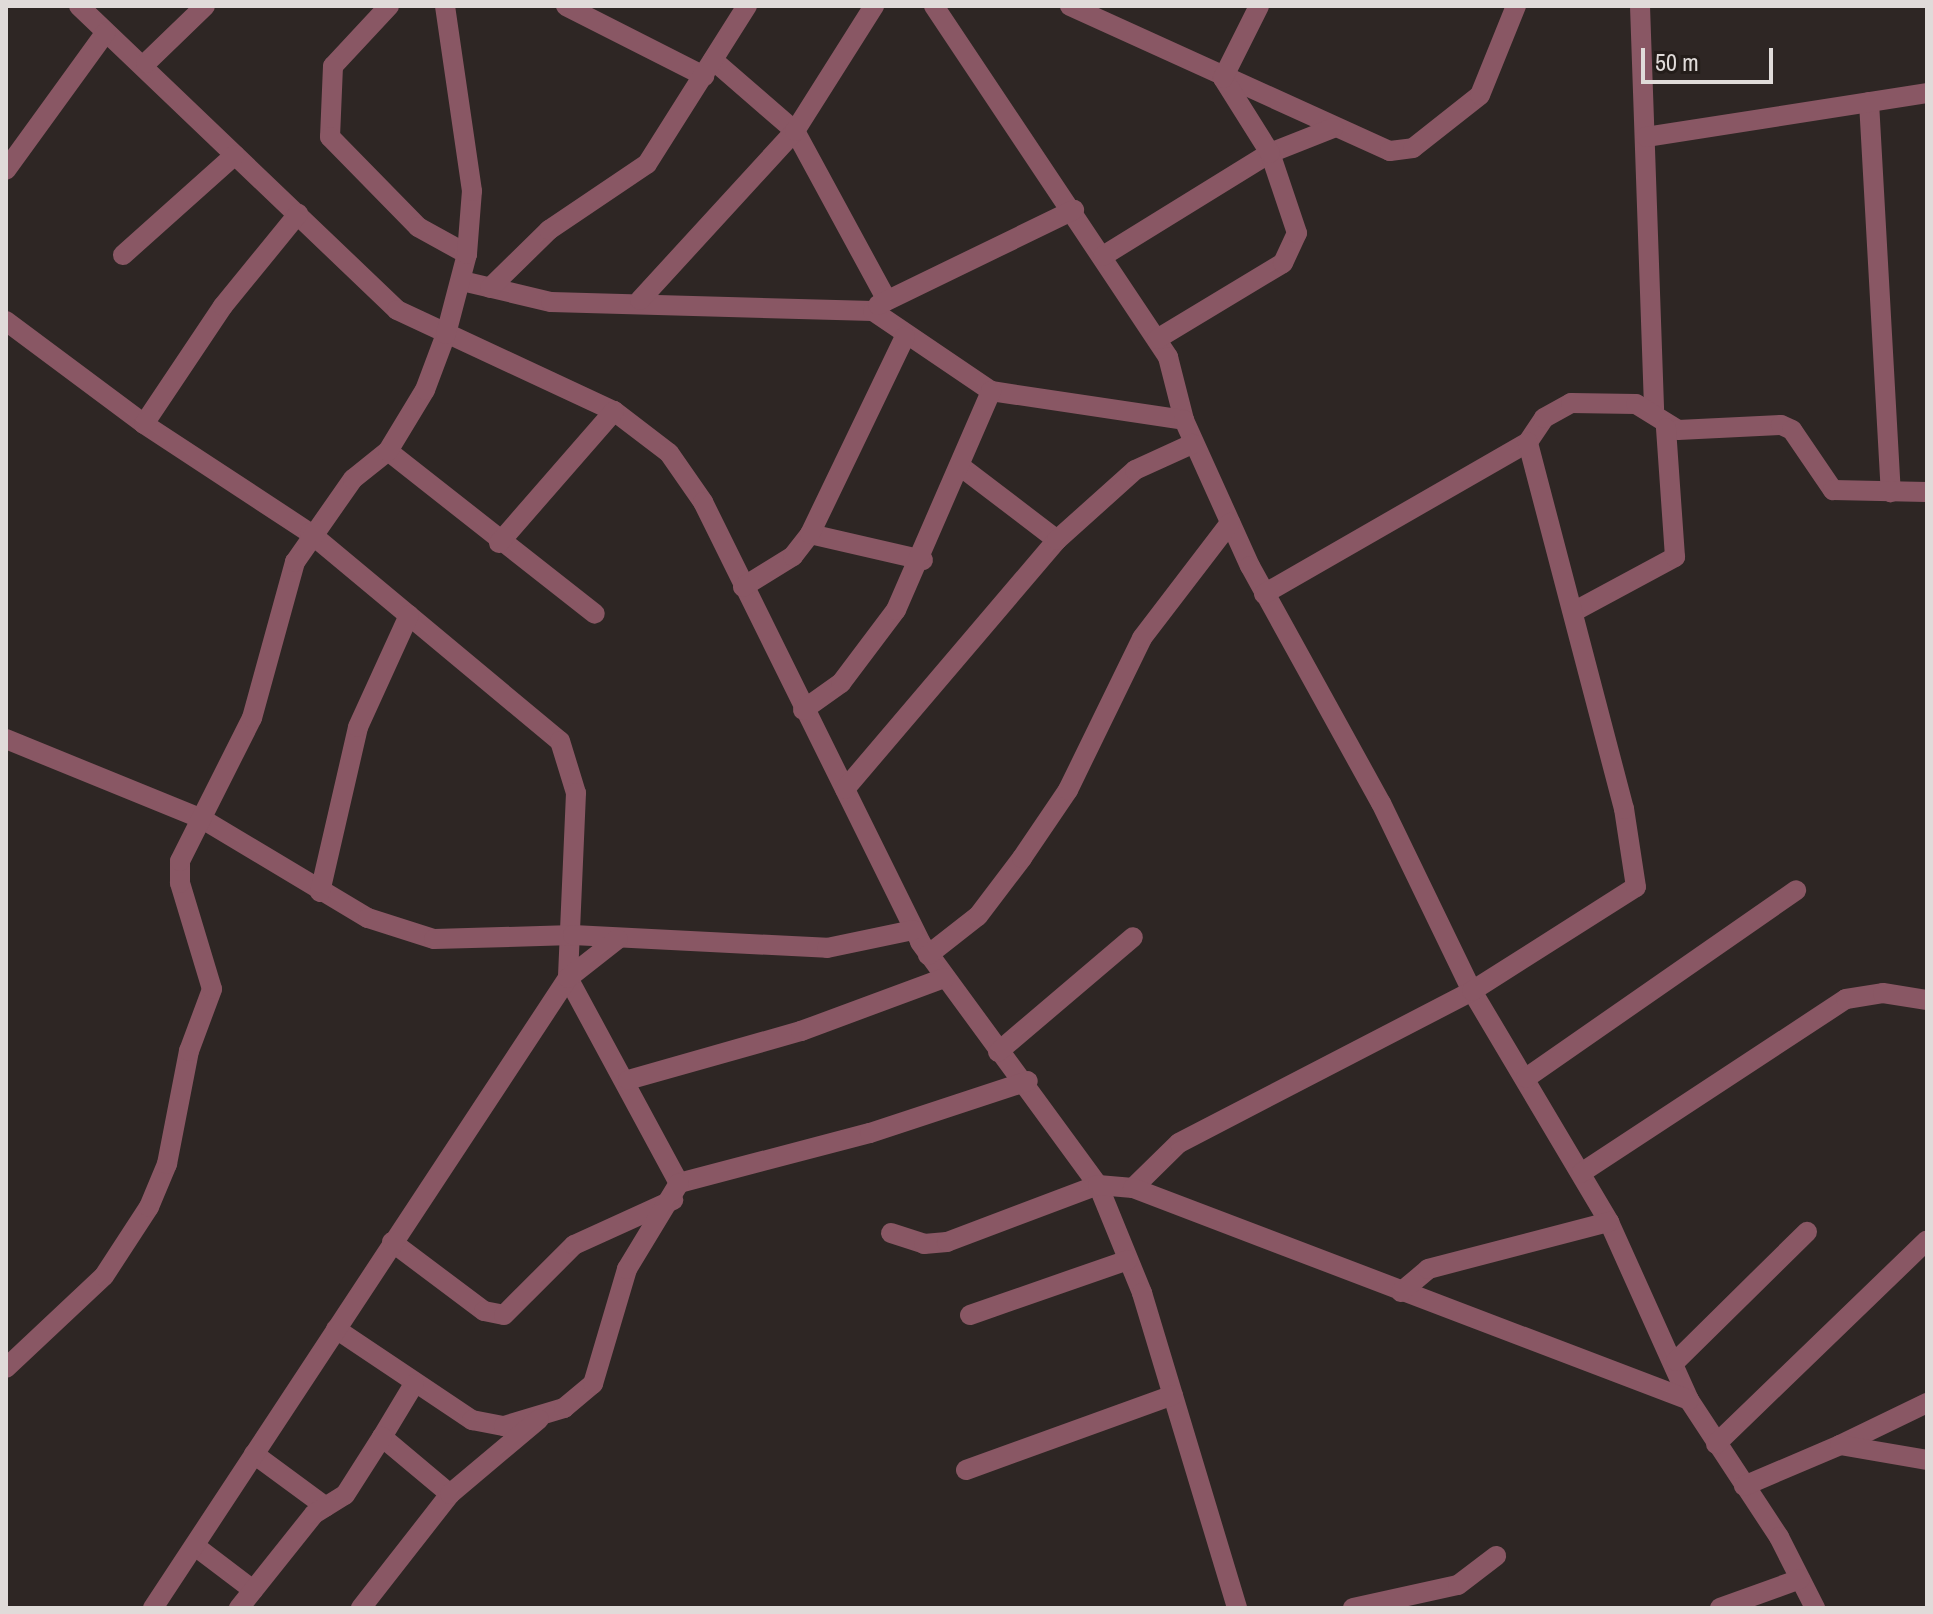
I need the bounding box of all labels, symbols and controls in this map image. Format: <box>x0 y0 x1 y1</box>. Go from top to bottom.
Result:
scale bar <box>1645 32 1777 82</box>
text: 50 m <box>1655 46 1699 78</box>

